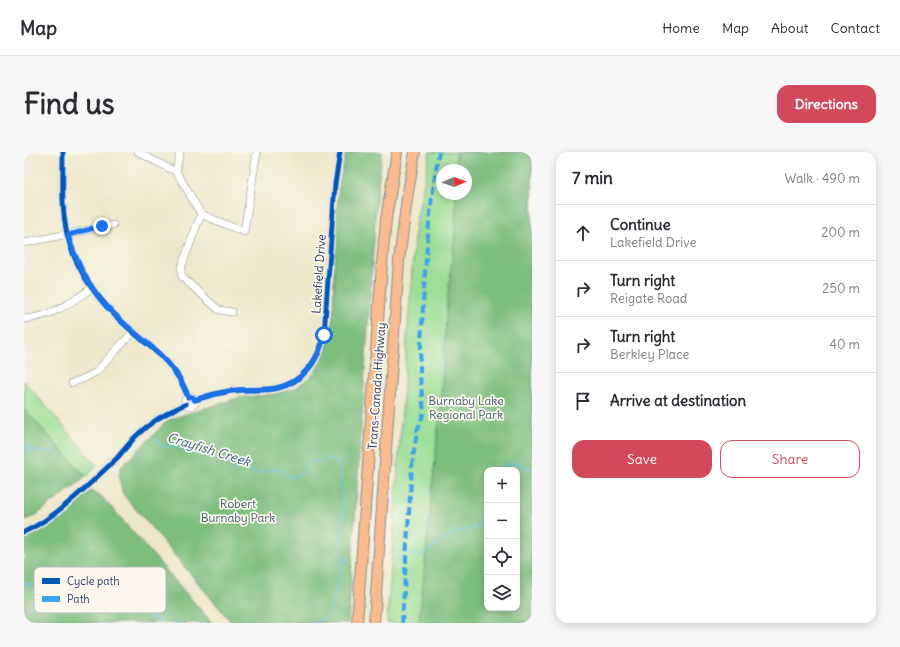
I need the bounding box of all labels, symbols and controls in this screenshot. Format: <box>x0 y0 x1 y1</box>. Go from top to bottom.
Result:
text: Map <box>20 16 57 40</box>
text: Home <box>662 19 700 37</box>
text: Map <box>722 19 749 37</box>
text: About <box>771 19 809 37</box>
text: Contact <box>831 19 880 37</box>
button: Directions <box>777 85 876 123</box>
text: Find us <box>24 86 115 122</box>
north arrow <box>436 164 472 200</box>
text: 7 min <box>572 167 613 189</box>
text: Walk · 490 m <box>785 170 860 187</box>
text: Continue <box>610 215 671 234</box>
route end <box>93 217 111 235</box>
icon: ahead <box>572 222 594 244</box>
text: 200 m <box>821 224 860 241</box>
street label: Lakefield Drive <box>308 234 329 314</box>
text: Lakefield Drive <box>610 234 697 251</box>
text: Turn right <box>610 271 675 290</box>
icon: right <box>572 278 594 300</box>
text: 250 m <box>822 280 860 297</box>
text: Reigate Road <box>610 290 687 307</box>
street label: Trans-Canada Highway <box>365 322 388 450</box>
route start <box>315 326 333 344</box>
text: Turn right <box>610 327 675 346</box>
icon: right <box>572 334 594 356</box>
text: 40 m <box>829 336 860 353</box>
text: Berkley Place <box>610 346 689 363</box>
icon: arrive <box>572 390 594 412</box>
text: Arrive at destination <box>610 391 746 410</box>
park label: Burnaby Lake Regional Park <box>428 393 504 422</box>
water label: Crayfish Creek <box>165 429 254 471</box>
button: Save <box>572 440 712 478</box>
button: Share <box>720 440 860 478</box>
map controls <box>484 467 520 611</box>
button: + <box>484 467 520 503</box>
park label: Robert Burnaby Park <box>201 496 275 525</box>
button: − <box>484 503 520 539</box>
button: locate <box>484 539 520 575</box>
legend <box>34 567 166 613</box>
text: Cycle path <box>67 574 120 588</box>
button: layers <box>484 575 520 611</box>
text: Path <box>67 592 90 606</box>

